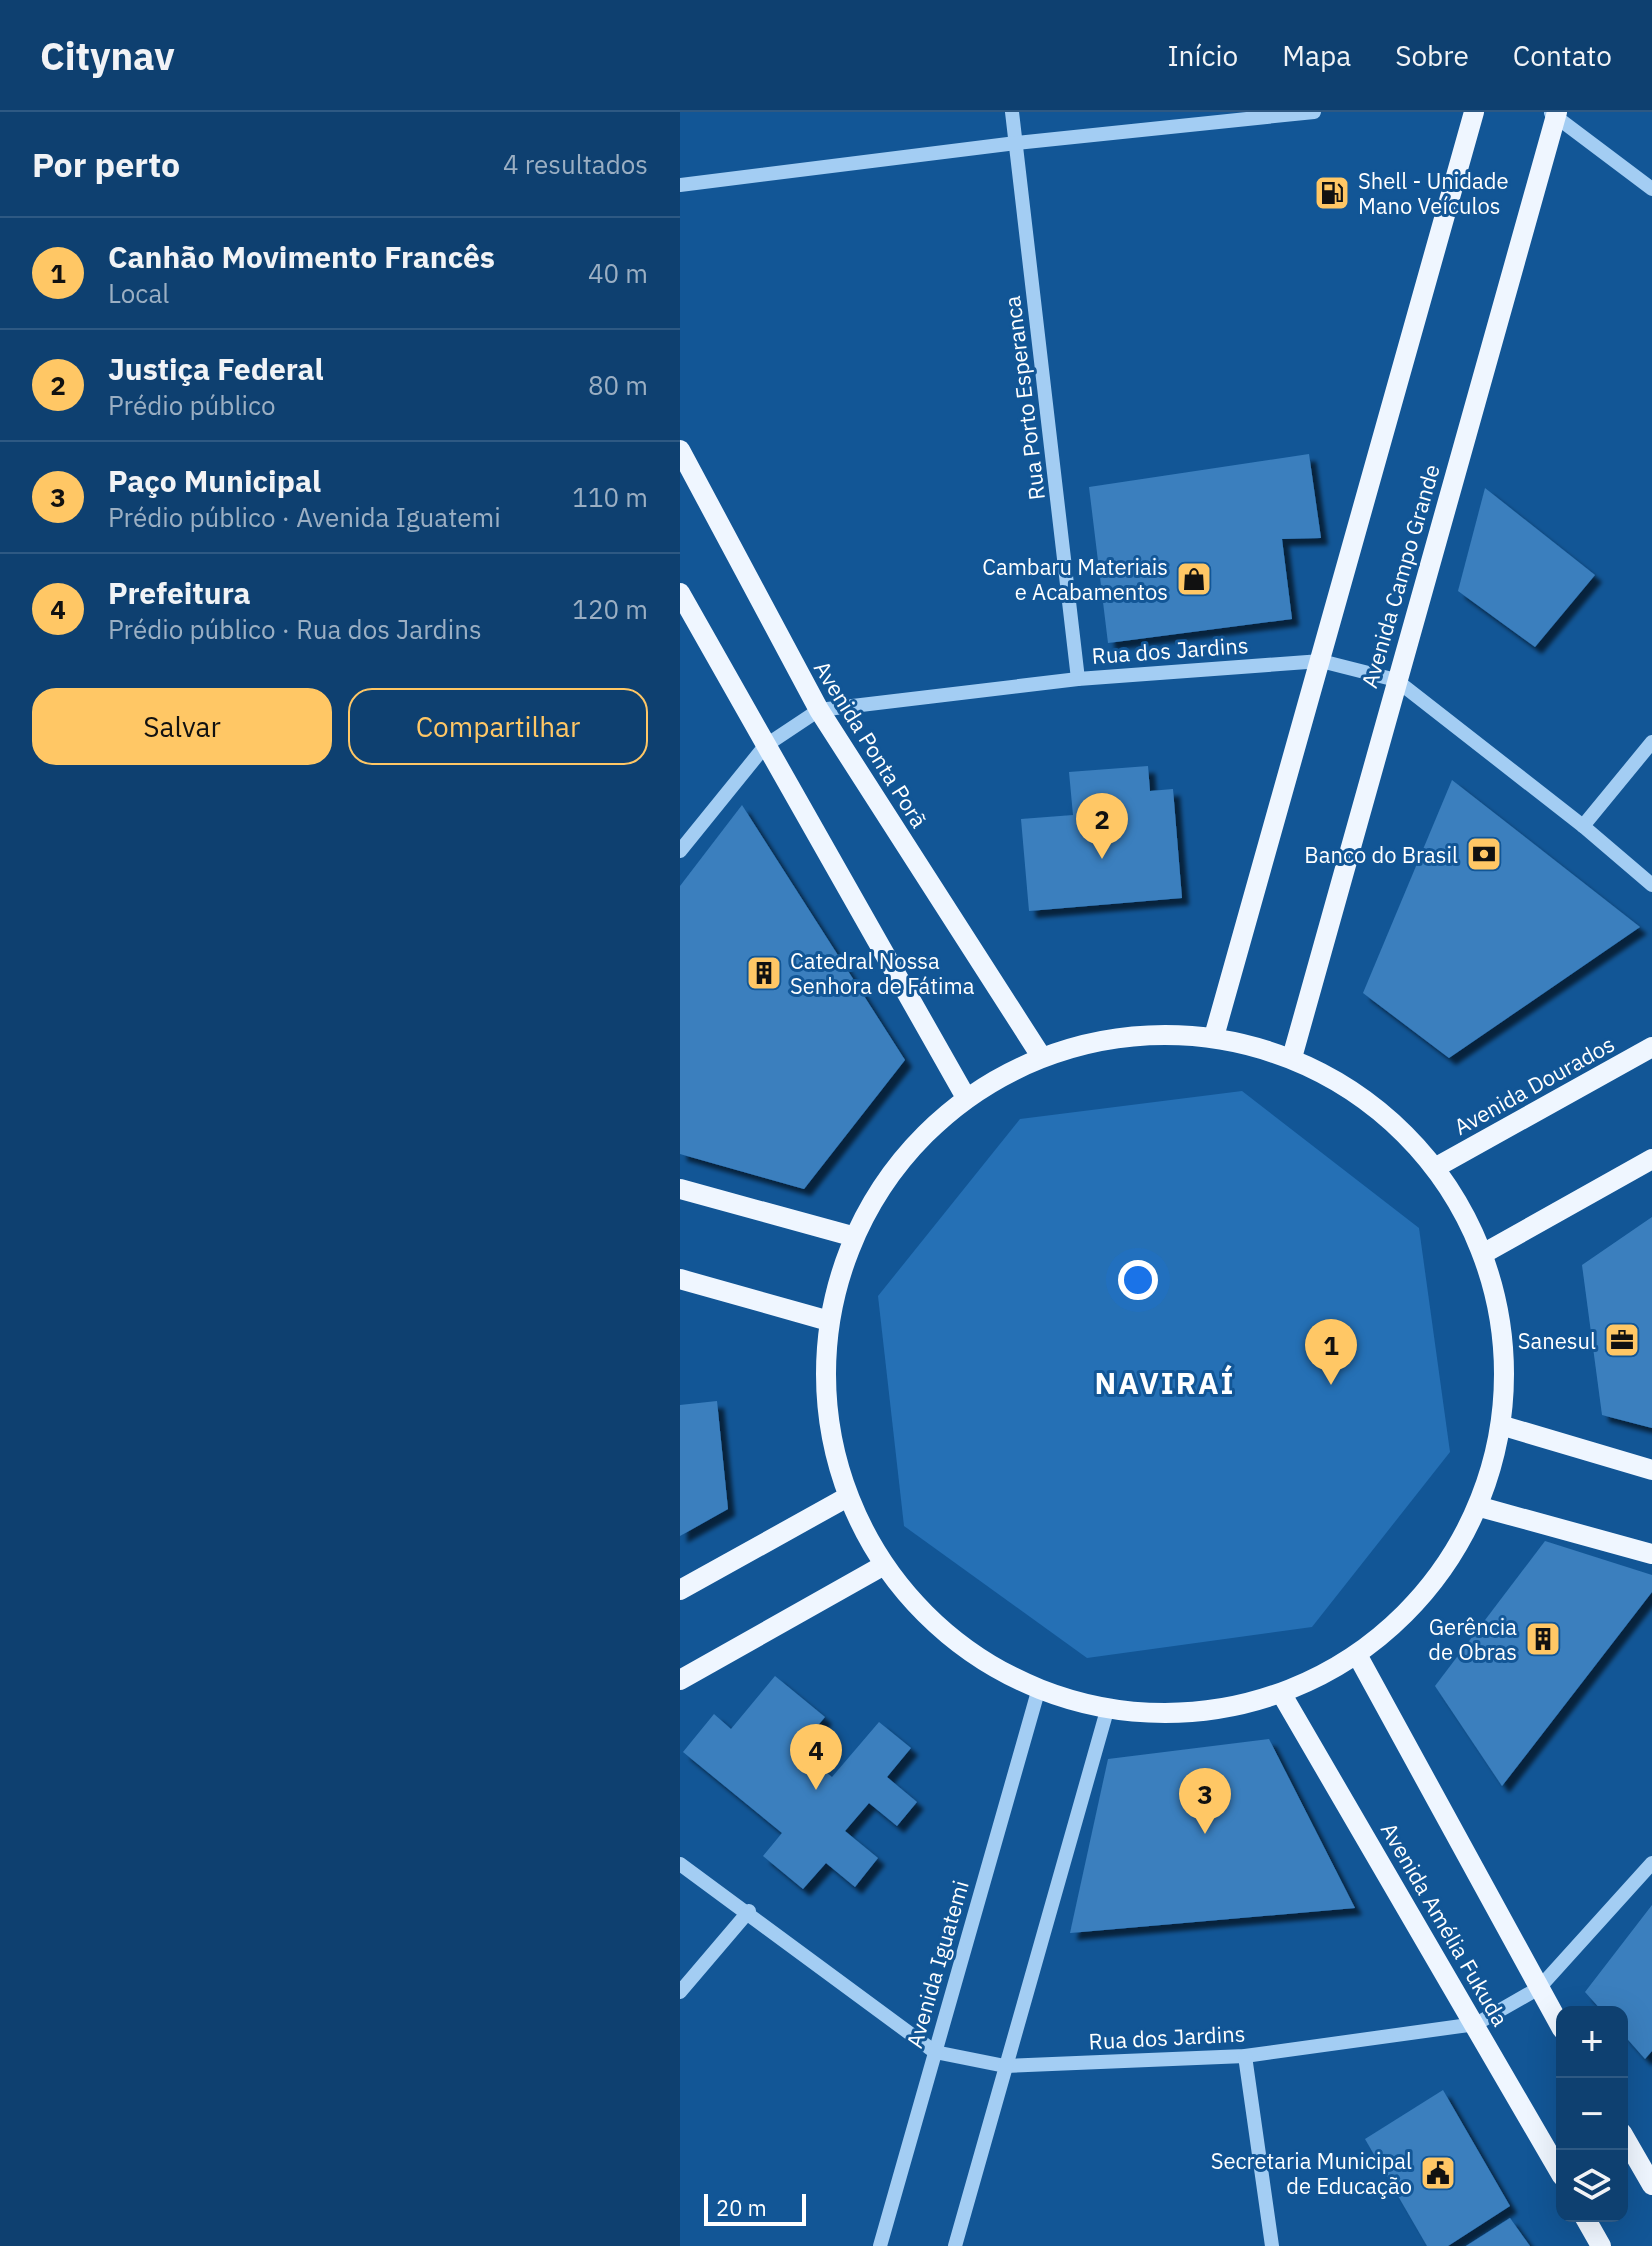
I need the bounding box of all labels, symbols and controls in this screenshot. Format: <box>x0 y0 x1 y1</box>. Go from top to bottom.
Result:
text: Citynav <box>40 31 175 80</box>
text: Início <box>1167 37 1238 74</box>
text: Mapa <box>1282 37 1351 74</box>
text: Sobre <box>1395 37 1469 74</box>
text: Contato <box>1513 37 1612 74</box>
text: Por perto <box>32 142 180 186</box>
text: 4 resultados <box>503 147 648 181</box>
place label: Shell - Unidade Mano Veículos <box>1358 166 1509 220</box>
fuel station icon: Shell - Unidade Mano Veículos <box>1313 174 1351 212</box>
text: Canhão Movimento Francês <box>108 237 495 276</box>
text: 1 <box>50 256 66 290</box>
text: 40 m <box>588 256 648 290</box>
text: Local <box>108 276 169 310</box>
street label: Rua Porto Esperanca <box>997 294 1051 502</box>
text: Justiça Federal <box>108 349 324 388</box>
text: 2 <box>50 368 66 402</box>
text: 80 m <box>588 368 648 402</box>
text: Prédio público <box>108 388 275 422</box>
text: Paço Municipal <box>108 461 321 500</box>
street label: Avenida Campo Grande <box>1354 461 1446 691</box>
text: 3 <box>50 480 66 514</box>
text: 110 m <box>572 480 648 514</box>
text: Prédio público · Avenida Iguatemi <box>108 500 501 534</box>
place label: Cambaru Materiais e Acabamentos <box>982 552 1168 606</box>
shop icon: Cambaru Materiais e Acabamentos <box>1175 560 1213 598</box>
text: Prefeitura <box>108 573 251 612</box>
text: 4 <box>50 592 66 626</box>
text: 120 m <box>572 592 648 626</box>
text: Prédio público · Rua dos Jardins <box>108 612 482 646</box>
street label: Rua dos Jardins <box>1091 630 1249 670</box>
street label: Avenida Ponta Porã <box>808 655 934 833</box>
button: Salvar <box>32 688 332 765</box>
button: Compartilhar <box>348 688 648 765</box>
pin: 2 <box>1076 793 1128 859</box>
bank icon: Banco do Brasil <box>1465 835 1503 873</box>
place label: Banco do Brasil <box>1304 840 1458 869</box>
place label: Catedral Nossa Senhora de Fátima <box>790 946 975 1000</box>
building icon: Catedral Nossa Senhora de Fátima <box>745 954 783 992</box>
street label: Avenida Dourados <box>1449 1029 1619 1141</box>
your location <box>1118 1260 1158 1300</box>
pin: 1 <box>1305 1319 1357 1385</box>
office icon: Sanesul <box>1603 1321 1641 1359</box>
place label: Sanesul <box>1518 1326 1596 1355</box>
district label: NAVIRAÍ <box>1095 1363 1235 1402</box>
place label: Gerência de Obras <box>1428 1612 1517 1666</box>
building icon: Gerência de Obras <box>1524 1620 1562 1658</box>
pin: 4 <box>790 1724 842 1790</box>
pin: 3 <box>1179 1768 1231 1834</box>
street label: Avenida Amélia Fukuda <box>1375 1817 1515 2031</box>
street label: Avenida Iguatemi <box>899 1877 975 2051</box>
map controls <box>1556 2006 1628 2222</box>
button: + <box>1556 2006 1628 2078</box>
street label: Rua dos Jardins <box>1088 2018 1246 2056</box>
button: − <box>1556 2078 1628 2150</box>
place label: Secretaria Municipal de Educação <box>1211 2146 1412 2200</box>
button: layers <box>1556 2150 1628 2222</box>
public building icon: Secretaria Municipal de Educação <box>1419 2154 1457 2192</box>
scale bar <box>704 2190 806 2226</box>
text: 20 m <box>716 2193 767 2222</box>

